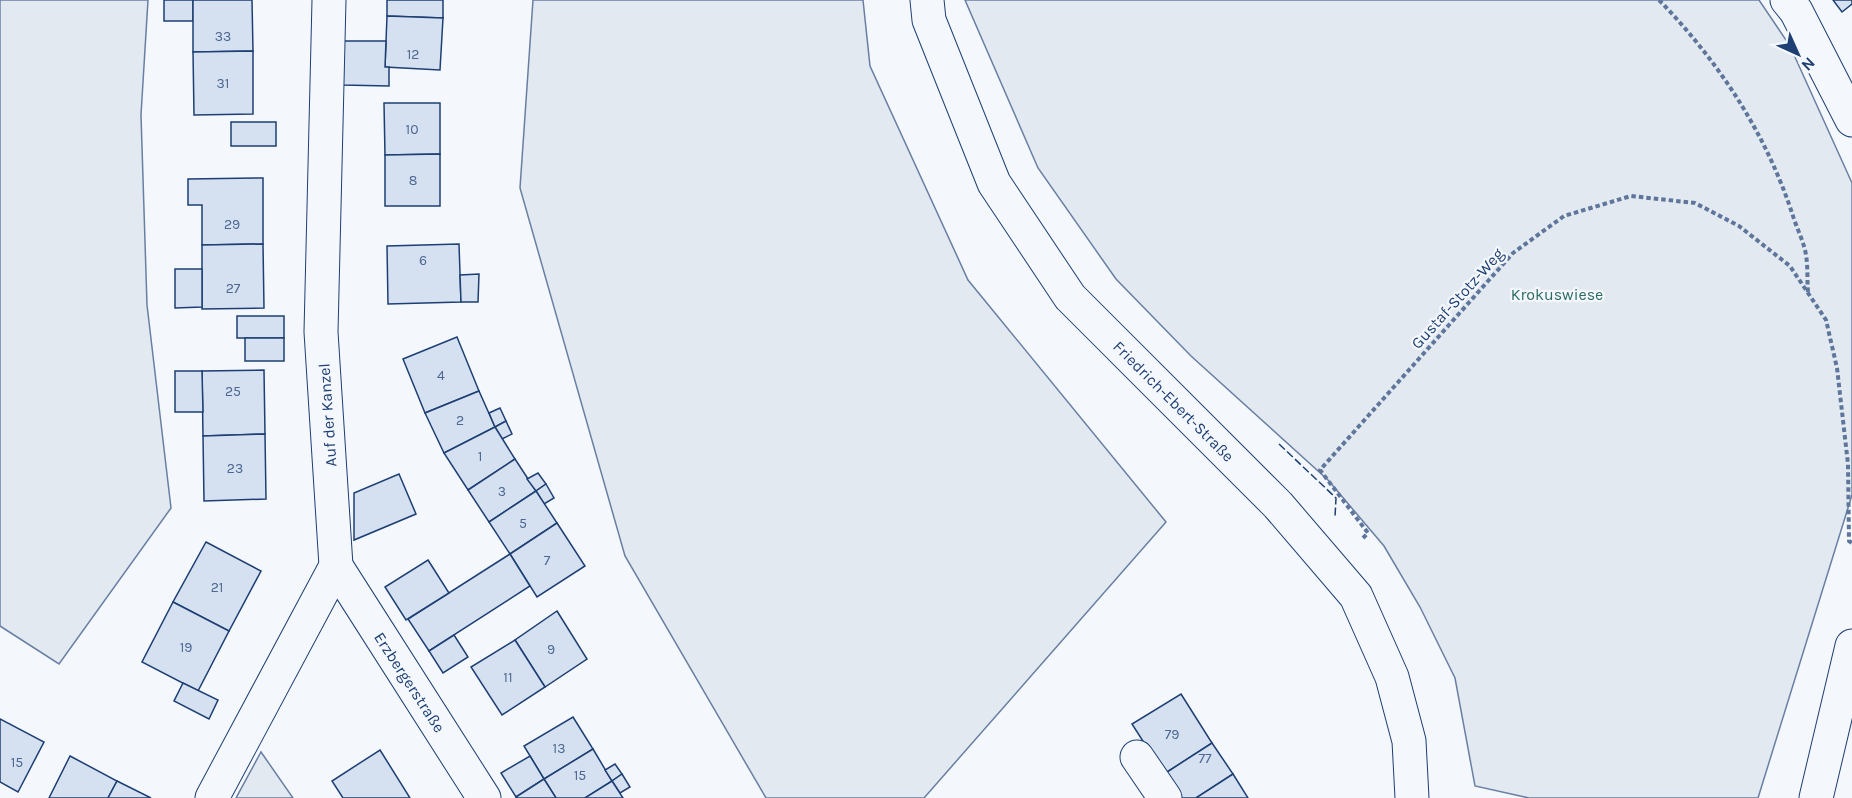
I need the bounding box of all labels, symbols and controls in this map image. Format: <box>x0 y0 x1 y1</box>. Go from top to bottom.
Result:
north arrow <box>1768 24 1828 84</box>
house number: 33 <box>215 28 231 45</box>
house number: 12 <box>407 46 419 63</box>
text: N <box>1797 53 1819 75</box>
house number: 31 <box>217 75 229 92</box>
house number: 10 <box>406 121 418 138</box>
house number: 8 <box>409 172 417 189</box>
house number: 29 <box>224 216 240 233</box>
street label: Gustaf-Stotz-Weg <box>1407 244 1508 353</box>
house number: 6 <box>419 252 427 269</box>
house number: 27 <box>226 280 241 297</box>
park label: Krokuswiese <box>1511 285 1603 304</box>
street label: Friedrich-Ebert-Straße <box>1109 337 1238 466</box>
street label: Auf der Kanzel <box>314 362 341 467</box>
house number: 4 <box>437 367 445 384</box>
house number: 25 <box>225 383 241 400</box>
house number: 2 <box>456 412 464 429</box>
house number: 1 <box>478 448 482 465</box>
house number: 23 <box>227 460 243 477</box>
house number: 3 <box>498 483 506 500</box>
house number: 5 <box>519 515 527 532</box>
house number: 7 <box>544 552 551 569</box>
house number: 21 <box>211 579 223 596</box>
street label: Erzbergerstraße <box>370 629 449 736</box>
house number: 19 <box>180 639 192 656</box>
house number: 9 <box>547 641 555 658</box>
house number: 11 <box>503 669 513 686</box>
house number: 79 <box>1165 726 1179 743</box>
house number: 13 <box>553 740 565 757</box>
house number: 77 <box>1198 750 1212 767</box>
house number: 15 <box>11 754 23 771</box>
house number: 15 <box>574 767 586 784</box>

